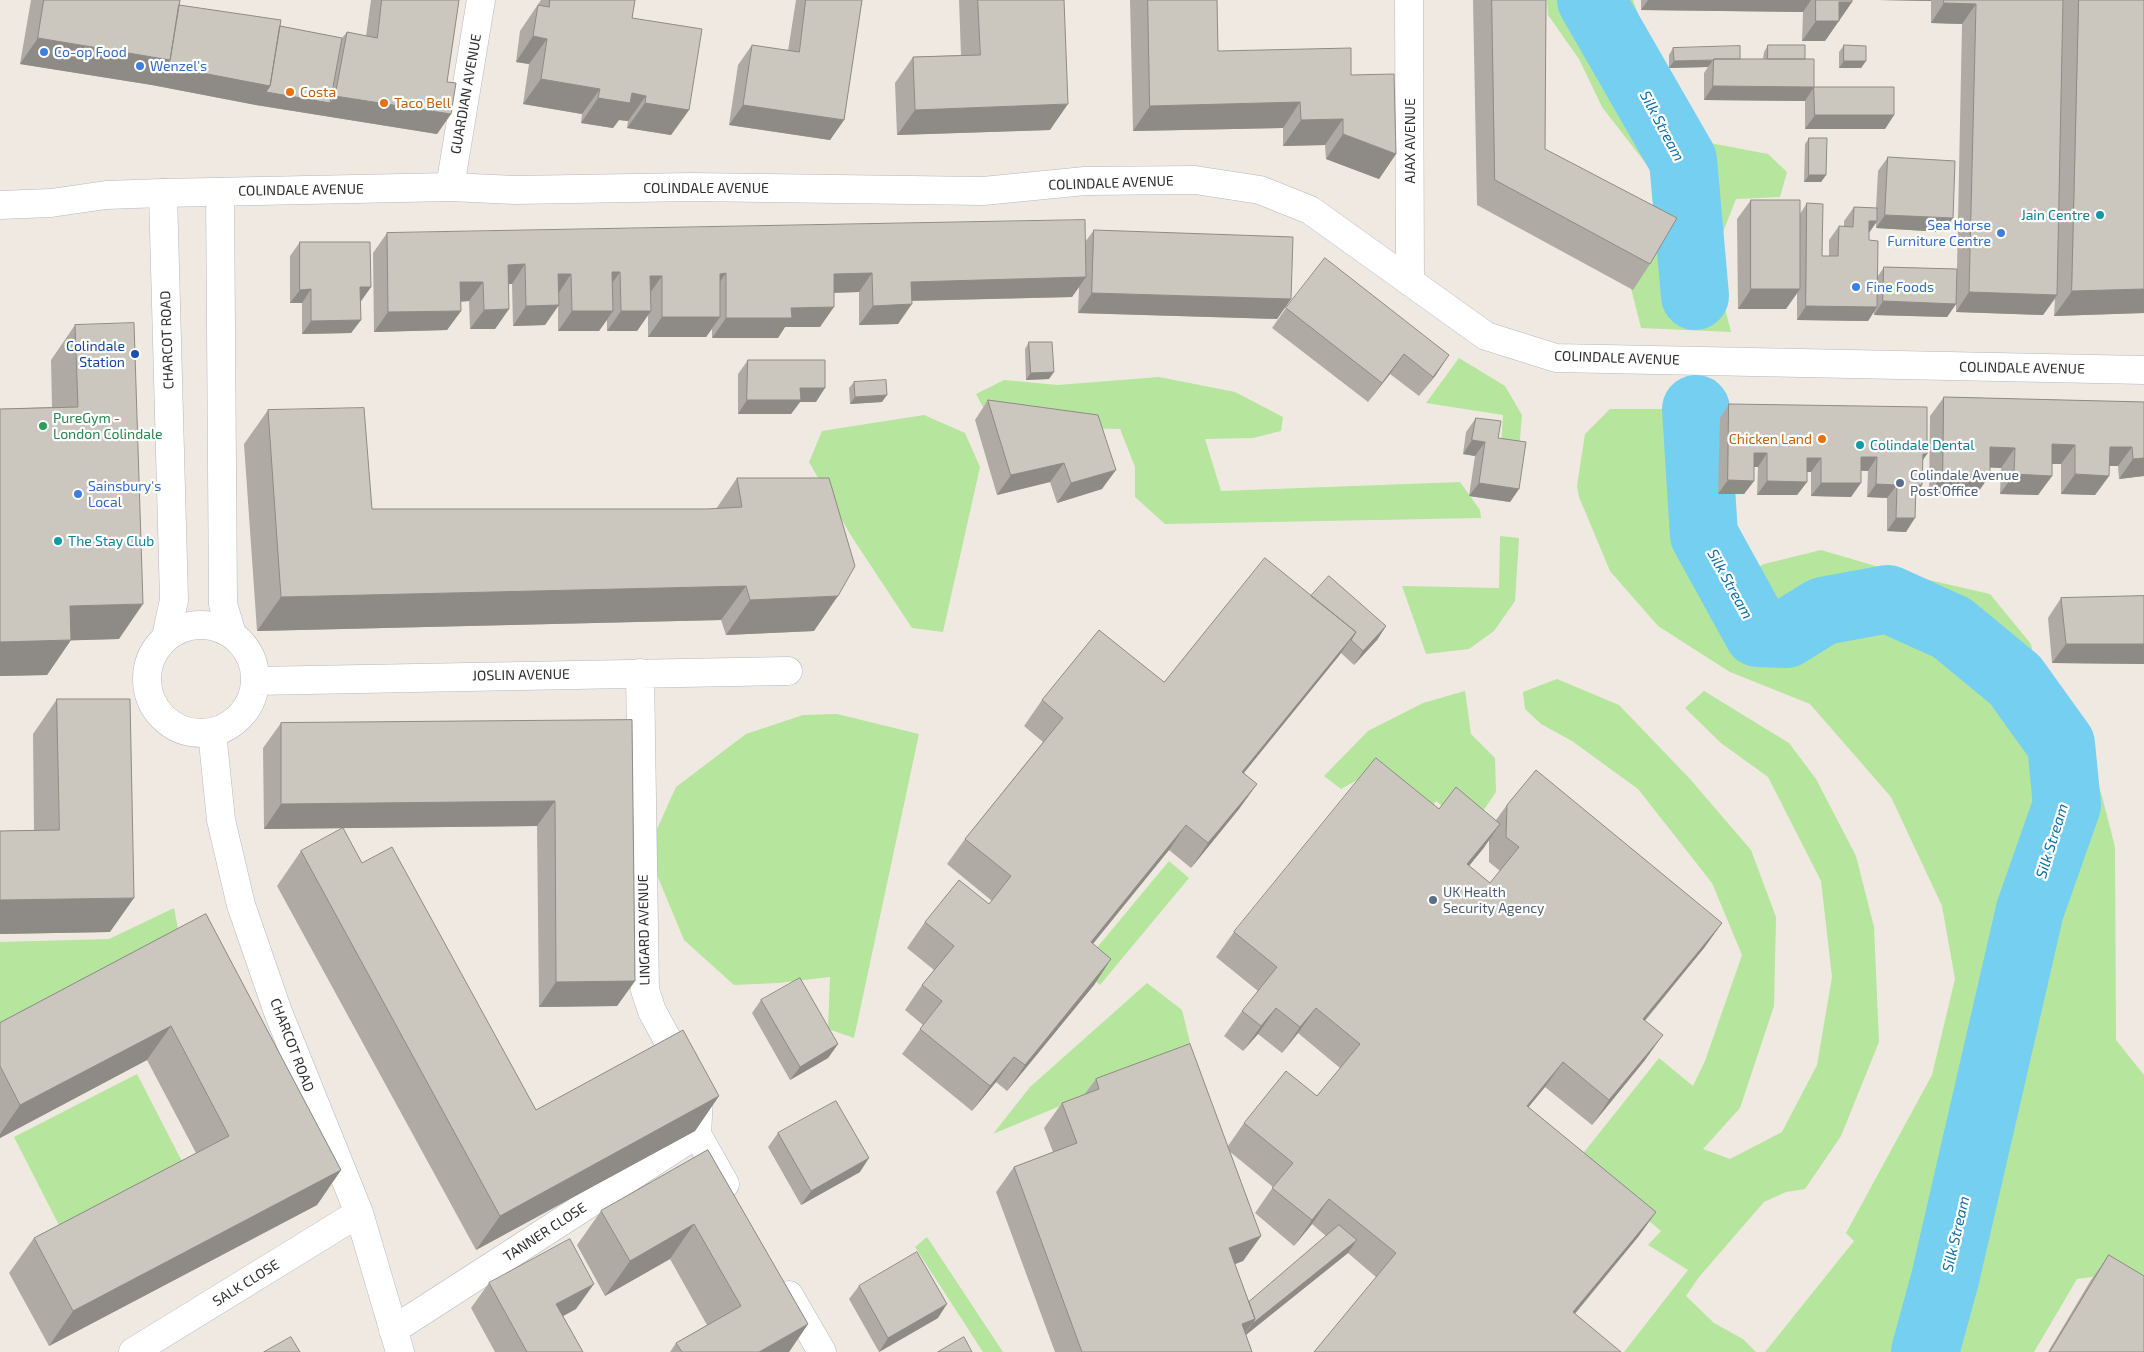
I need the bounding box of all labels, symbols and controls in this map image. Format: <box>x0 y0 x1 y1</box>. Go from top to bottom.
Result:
street label: GUARDIAN AVENUE <box>447 33 485 155</box>
place label: Co-op Food <box>54 44 127 60</box>
marker: Co-op Food <box>38 46 50 58</box>
place label: Wenzel's <box>150 58 207 74</box>
marker: Wenzel's <box>134 60 146 72</box>
place label: Costa <box>300 84 336 100</box>
marker: Costa <box>284 86 296 98</box>
water label: Silk Stream <box>1636 88 1688 164</box>
place label: Taco Bell <box>394 95 451 111</box>
marker: Taco Bell <box>378 97 390 109</box>
street label: AJAX AVENUE <box>1402 98 1418 184</box>
street label: COLINDALE AVENUE <box>1048 172 1174 194</box>
street label: COLINDALE AVENUE <box>643 180 769 196</box>
street label: COLINDALE AVENUE <box>238 181 364 199</box>
place label: Jain Centre <box>2021 207 2090 223</box>
marker: Jain Centre <box>2094 209 2106 221</box>
place label: Sea Horse Furniture Centre <box>1887 217 1991 250</box>
marker: Sea Horse Furniture Centre <box>1995 227 2007 239</box>
place label: Fine Foods <box>1866 279 1934 295</box>
marker: Fine Foods <box>1850 281 1862 293</box>
street label: CHARCOT ROAD <box>157 290 177 390</box>
place label: Colindale Station <box>66 338 125 371</box>
street label: COLINDALE AVENUE <box>1554 347 1680 369</box>
marker: Colindale Station <box>129 348 141 360</box>
street label: COLINDALE AVENUE <box>1959 359 2085 377</box>
place label: PureGym - London Colindale <box>53 410 163 442</box>
marker: PureGym - London Colindale <box>37 420 49 432</box>
place label: Chicken Land <box>1729 431 1812 447</box>
marker: Chicken Land <box>1816 433 1828 445</box>
place label: Colindale Dental <box>1870 437 1974 453</box>
marker: Colindale Dental <box>1854 439 1866 451</box>
place label: Colindale Avenue Post Office <box>1910 467 2019 500</box>
marker: Colindale Avenue Post Office <box>1894 477 1906 489</box>
place label: Sainsbury's Local <box>88 478 161 511</box>
marker: Sainsbury's Local <box>72 488 84 500</box>
place label: The Stay Club <box>68 533 154 549</box>
marker: The Stay Club <box>52 535 64 547</box>
water label: Silk Stream <box>1703 546 1757 622</box>
street label: JOSLIN AVENUE <box>472 666 570 684</box>
water label: Silk Stream <box>2032 801 2072 881</box>
street label: LINGARD AVENUE <box>635 874 653 986</box>
place label: UK Health Security Agency <box>1443 884 1545 916</box>
marker: UK Health Security Agency <box>1427 894 1439 906</box>
street label: CHARCOT ROAD <box>266 996 318 1094</box>
water label: Silk Stream <box>1939 1194 1973 1274</box>
street label: TANNER CLOSE <box>500 1199 590 1265</box>
street label: SALK CLOSE <box>210 1256 282 1310</box>

